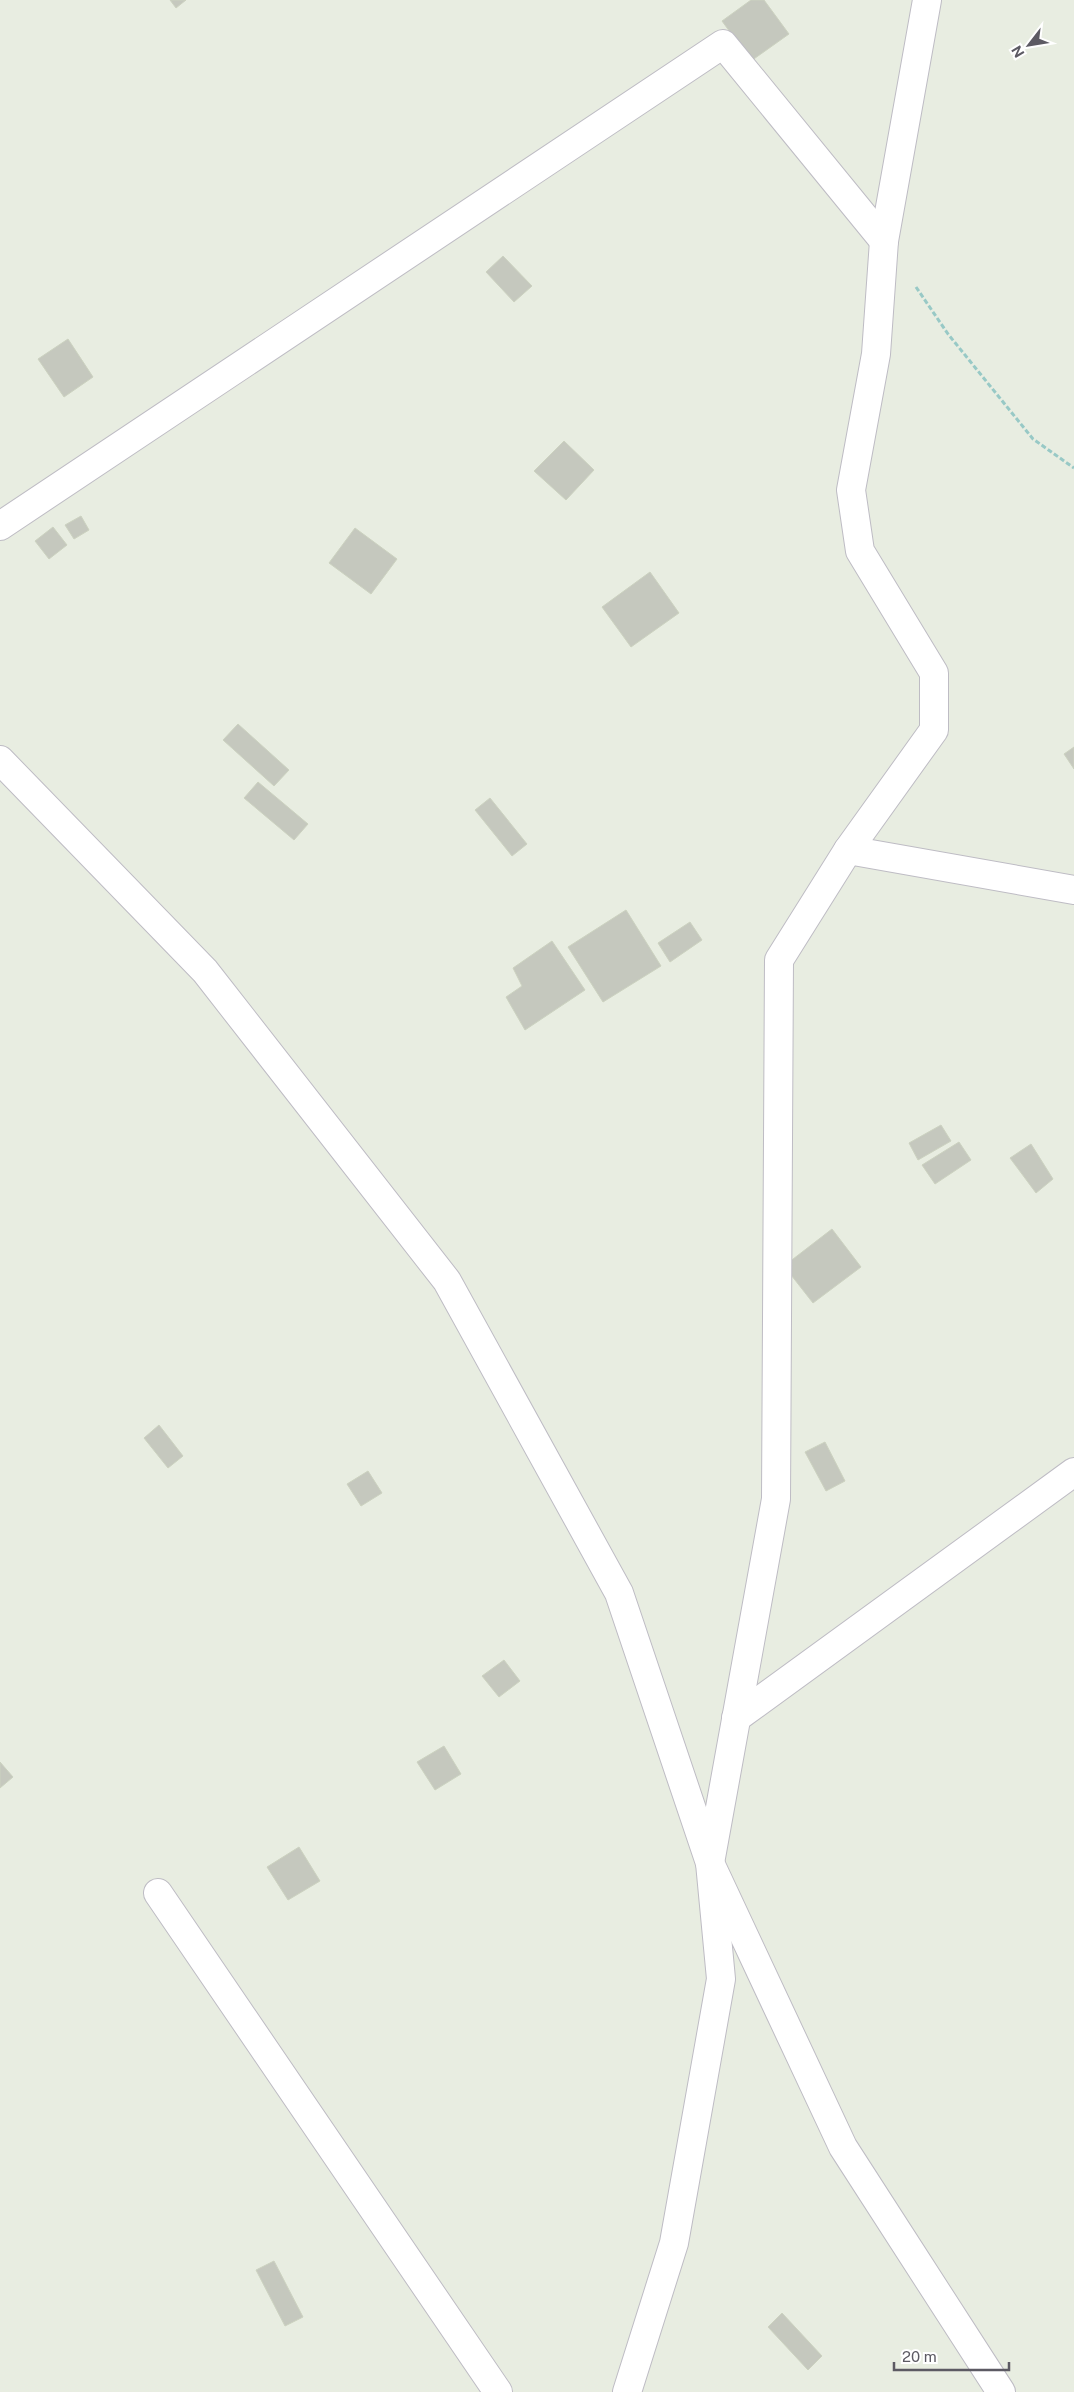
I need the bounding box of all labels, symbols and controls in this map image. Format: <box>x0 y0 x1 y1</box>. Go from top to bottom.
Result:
north arrow <box>1004 20 1054 70</box>
text: N <box>1008 43 1028 61</box>
scale bar <box>894 2340 1009 2372</box>
text: 20 m <box>902 2348 937 2365</box>

